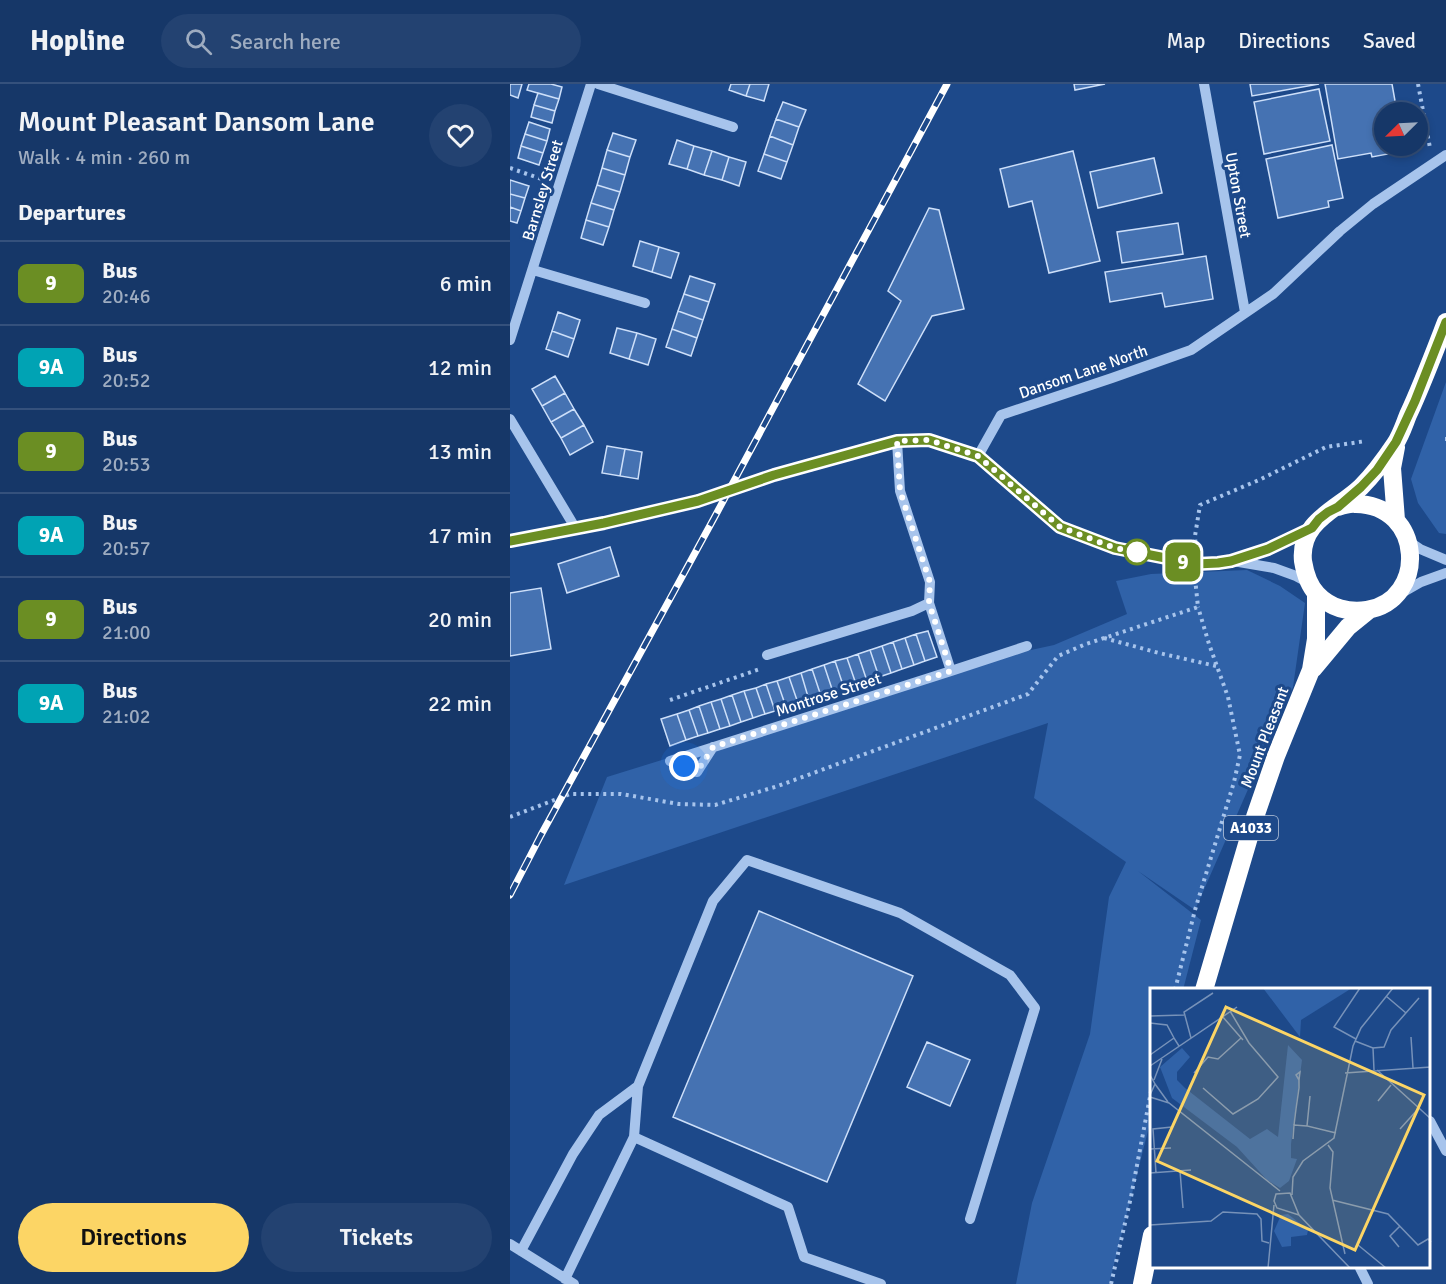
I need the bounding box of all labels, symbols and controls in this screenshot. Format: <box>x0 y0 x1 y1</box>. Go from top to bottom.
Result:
search box <box>161 14 581 68</box>
text: Hopline <box>30 24 125 58</box>
icon: search <box>182 25 215 58</box>
text: Search here <box>230 28 341 55</box>
text: Map <box>1167 28 1205 54</box>
text: Directions <box>1238 28 1330 54</box>
text: Saved <box>1363 28 1416 54</box>
north arrow <box>1374 102 1428 156</box>
map controls <box>1374 102 1428 156</box>
button: heart <box>429 104 492 167</box>
text: Mount Pleasant Dansom Lane <box>18 105 375 139</box>
street label: Barnsley Street <box>518 137 568 243</box>
text: Walk · 4 min · 260 m <box>18 145 190 170</box>
street label: Upton Street <box>1221 151 1255 240</box>
text: Departures <box>18 199 126 226</box>
text: Bus <box>102 257 137 284</box>
text: 9 <box>45 270 57 296</box>
text: 6 min <box>440 270 492 297</box>
text: 20:46 <box>102 284 151 309</box>
text: Bus <box>102 341 137 368</box>
street label: Dansom Lane North <box>1016 341 1150 403</box>
text: 9A <box>39 354 63 380</box>
text: 12 min <box>428 354 492 381</box>
text: 20:52 <box>102 368 151 393</box>
text: Bus <box>102 425 137 452</box>
text: 9 <box>45 438 57 464</box>
text: 13 min <box>428 438 492 465</box>
text: 20:53 <box>102 452 151 477</box>
text: Bus <box>102 509 137 536</box>
text: 9A <box>39 522 63 548</box>
text: 17 min <box>428 522 492 549</box>
text: 20:57 <box>102 536 151 561</box>
unlabelled marker <box>1124 539 1150 565</box>
line badge: 9 <box>1164 542 1202 582</box>
text: 9 <box>1177 549 1189 575</box>
text: Bus <box>102 593 137 620</box>
text: 9 <box>45 606 57 632</box>
text: 20 min <box>428 606 492 633</box>
text: 21:00 <box>102 620 151 645</box>
street label: Montrose Street <box>773 668 884 721</box>
text: Bus <box>102 677 137 704</box>
street label: Mount Pleasant <box>1236 683 1294 791</box>
text: 9A <box>39 690 63 716</box>
text: 22 min <box>428 690 492 717</box>
text: 21:02 <box>102 704 151 729</box>
your location <box>669 751 699 781</box>
road number: A1033 <box>1224 816 1278 840</box>
inset map <box>1150 988 1431 1269</box>
button: Directions <box>18 1203 249 1272</box>
button: Tickets <box>261 1203 492 1272</box>

